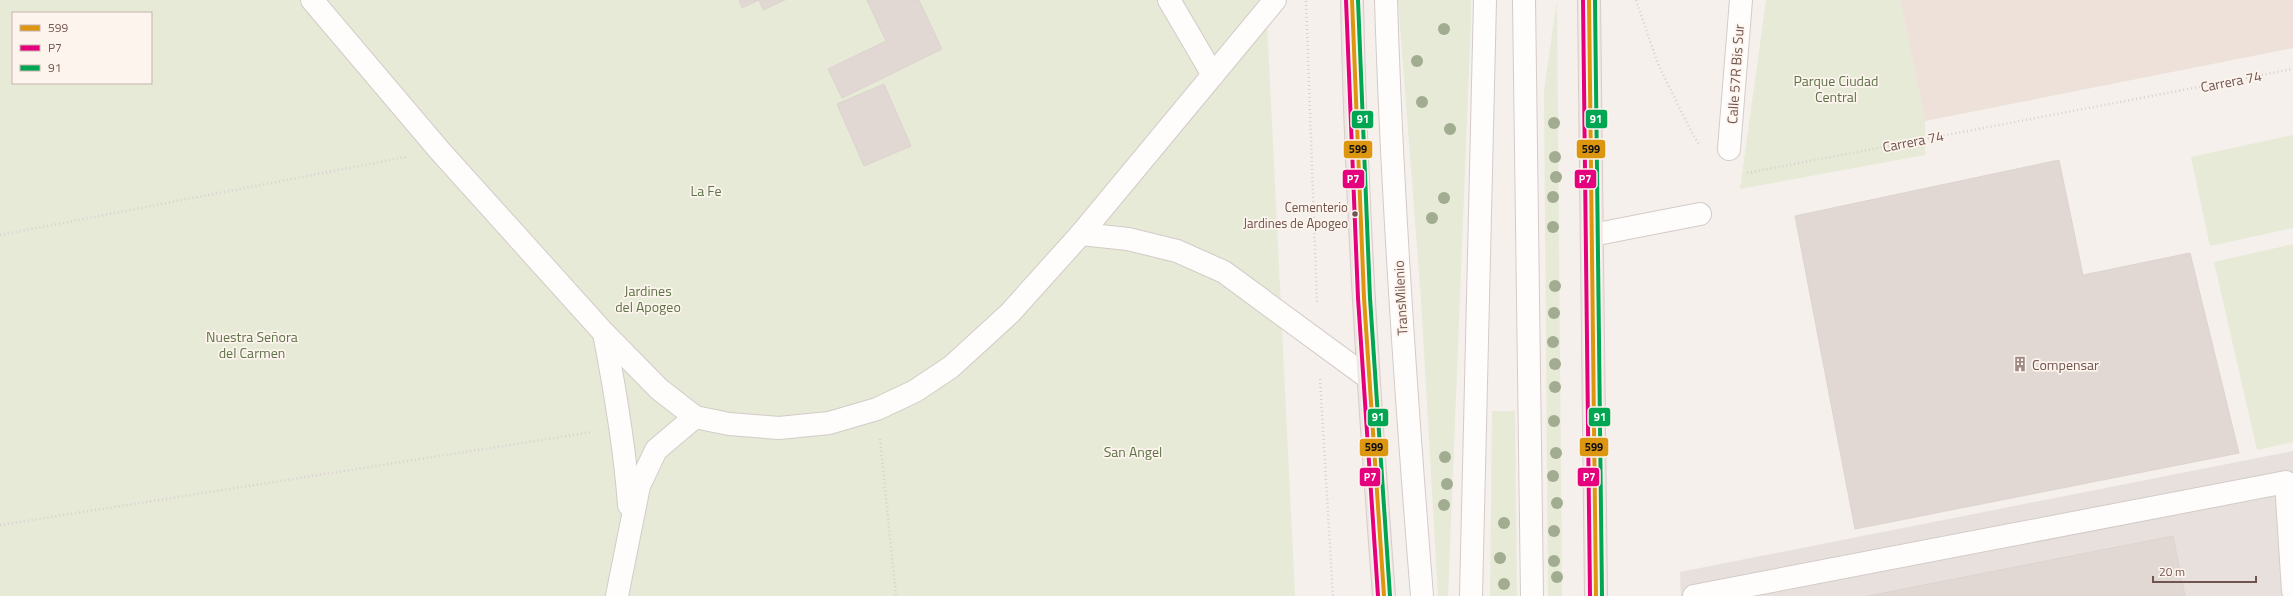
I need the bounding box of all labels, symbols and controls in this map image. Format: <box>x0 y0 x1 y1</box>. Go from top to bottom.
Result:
legend <box>12 12 152 84</box>
text: 599 <box>48 18 68 37</box>
street label: Calle 57R Bis Sur <box>1721 23 1749 125</box>
text: P7 <box>48 38 62 57</box>
text: 91 <box>48 58 61 77</box>
street label: Carrera 74 <box>2199 65 2264 97</box>
park label: Parque Ciudad Central <box>1794 70 1878 107</box>
line badge: 91 <box>1585 109 1608 129</box>
line badge: 91 <box>1351 110 1374 129</box>
text: 91 <box>1357 111 1369 127</box>
text: 91 <box>1590 111 1602 127</box>
street label: Carrera 74 <box>1881 125 1946 157</box>
line badge: 599 <box>1576 139 1606 159</box>
line badge: 599 <box>1343 140 1373 159</box>
text: 599 <box>1349 141 1367 157</box>
text: 599 <box>1582 141 1600 157</box>
line badge: P7 <box>1342 169 1365 189</box>
line badge: P7 <box>1574 169 1597 189</box>
text: P7 <box>1347 171 1359 187</box>
text: P7 <box>1579 171 1591 187</box>
park label: La Fe <box>691 180 721 201</box>
place label: Cementerio Jardines de Apogeo <box>1243 197 1348 233</box>
marker: Cementerio Jardines de Apogeo <box>1350 209 1360 219</box>
street label: TransMilenio <box>1388 260 1412 336</box>
park label: Jardines del Apogeo <box>615 280 681 317</box>
park label: Nuestra Señora del Carmen <box>206 326 298 363</box>
place label: Compensar <box>2032 354 2099 375</box>
building icon: Compensar <box>2011 355 2029 373</box>
line badge: 91 <box>1588 407 1611 427</box>
line badge: 91 <box>1367 408 1389 427</box>
text: 91 <box>1372 409 1384 425</box>
text: 91 <box>1594 409 1606 425</box>
line badge: 599 <box>1579 437 1609 457</box>
line badge: 599 <box>1359 438 1389 457</box>
text: 599 <box>1365 439 1383 455</box>
text: 599 <box>1585 439 1603 455</box>
park label: San Angel <box>1104 441 1162 462</box>
line badge: P7 <box>1359 467 1381 487</box>
line badge: P7 <box>1577 467 1600 487</box>
text: P7 <box>1364 469 1376 485</box>
text: P7 <box>1583 469 1595 485</box>
scale bar <box>2153 558 2256 584</box>
text: 20 m <box>2159 562 2185 581</box>

